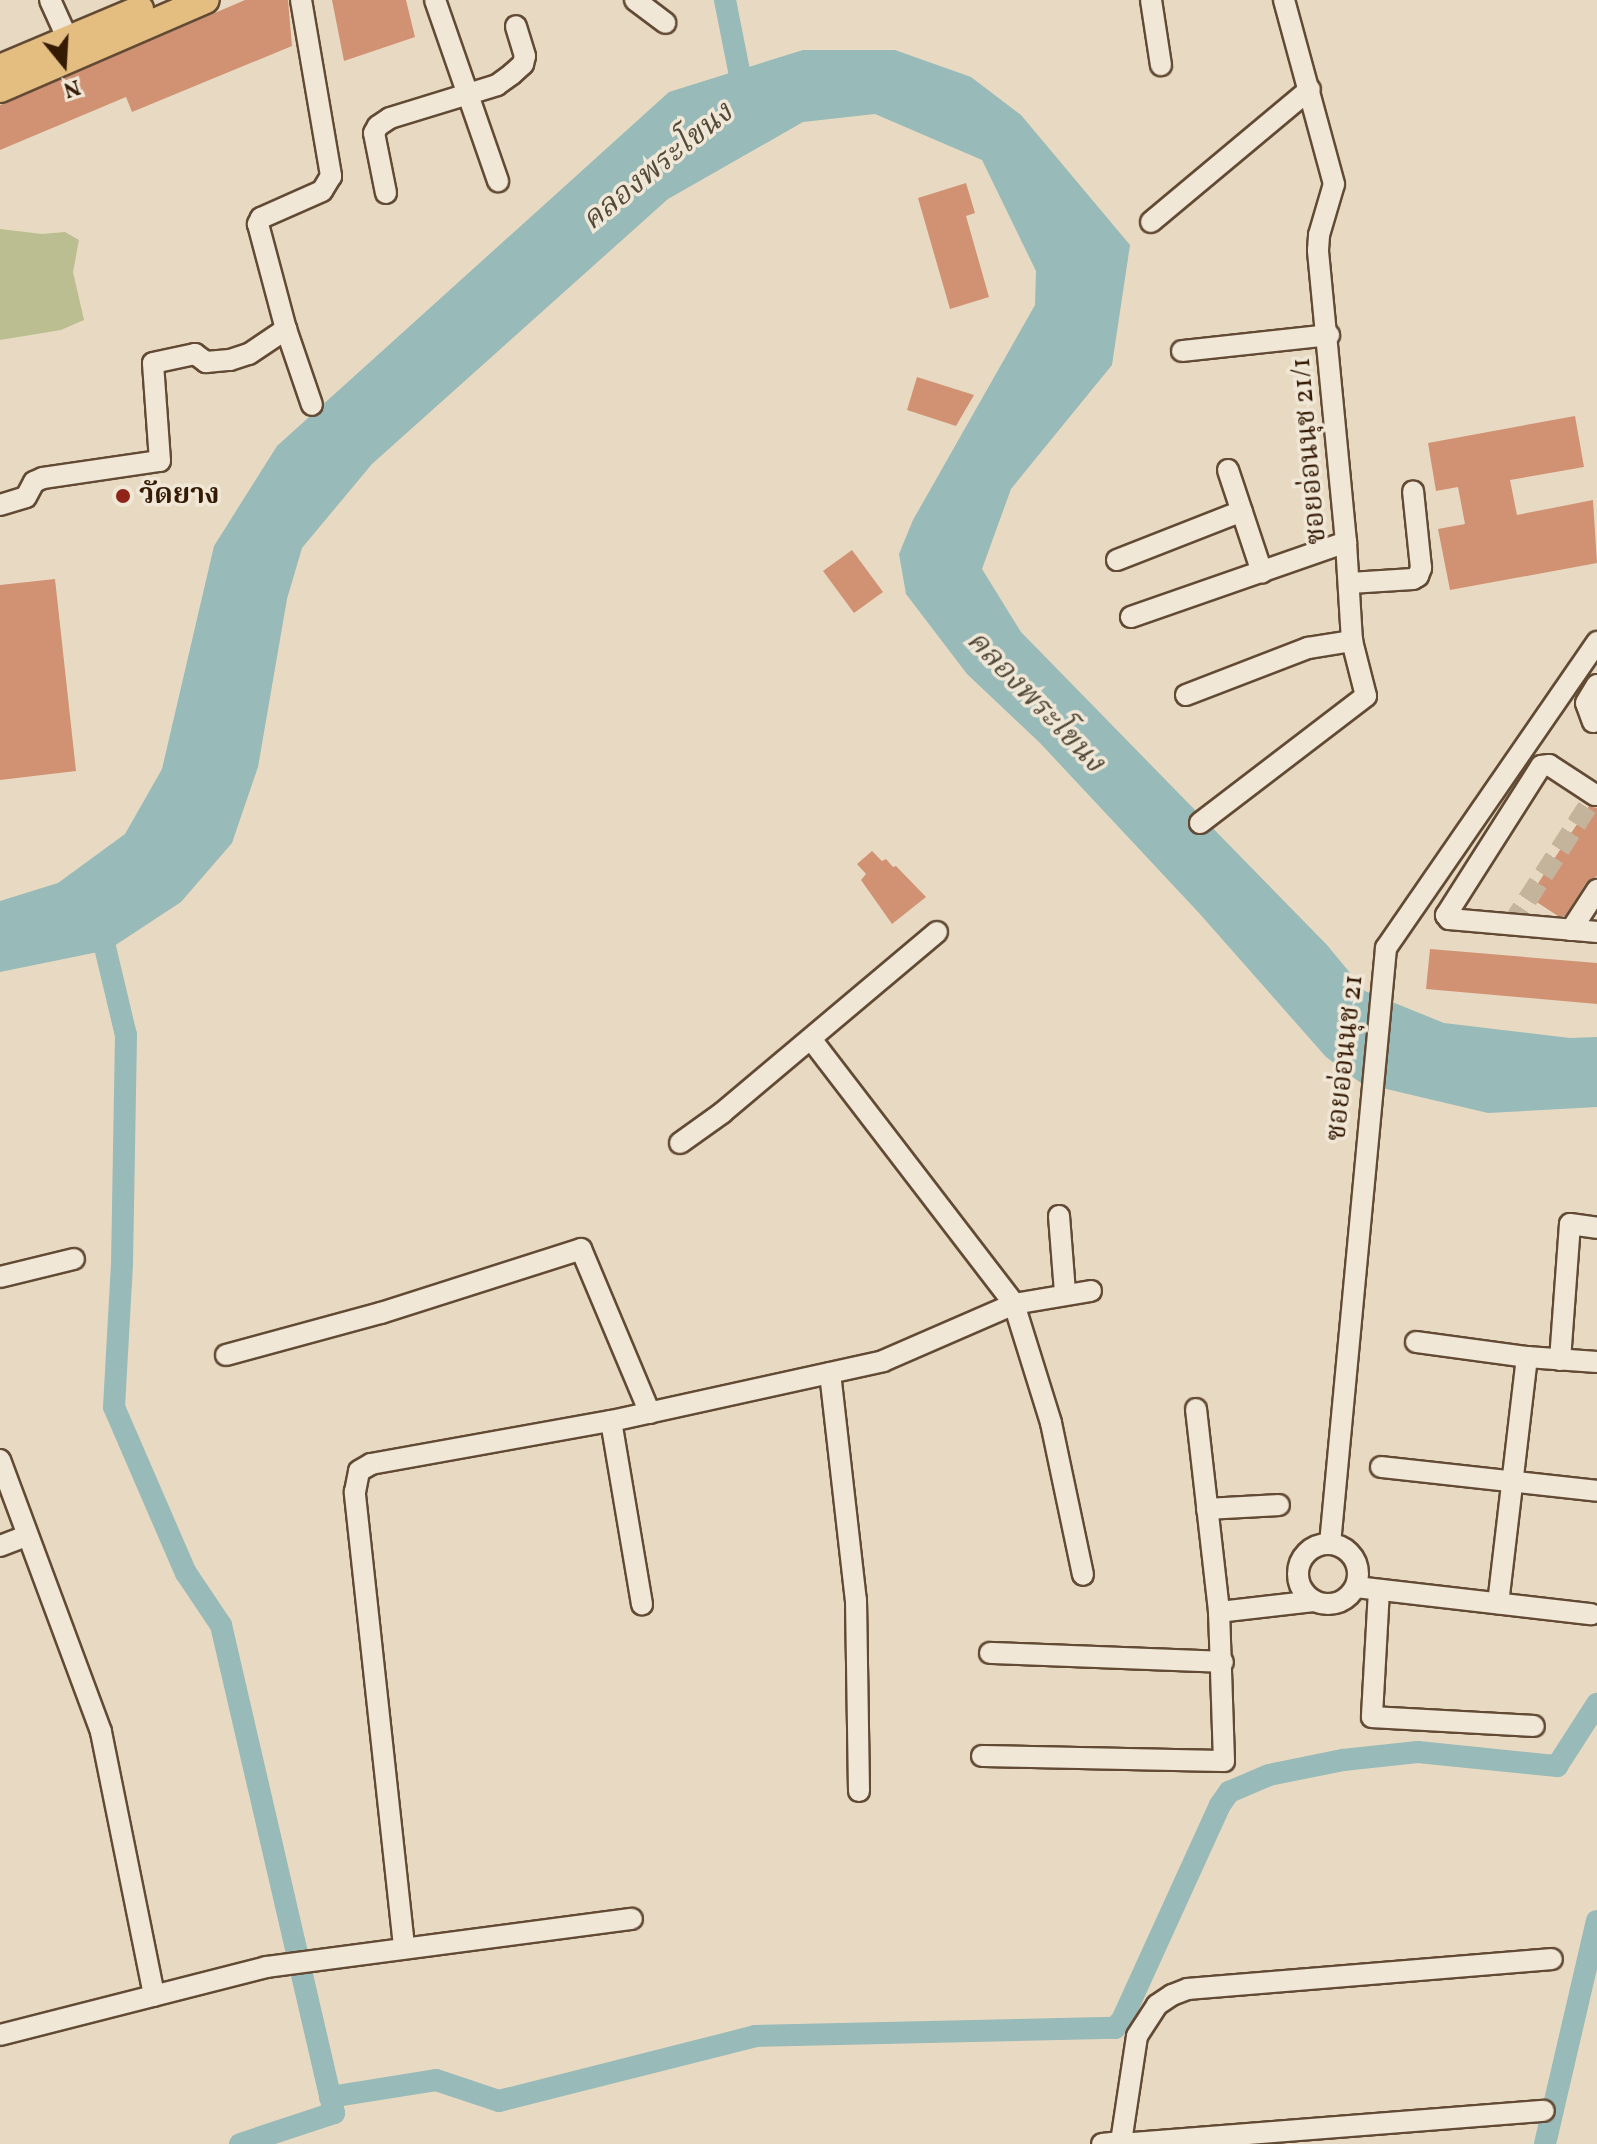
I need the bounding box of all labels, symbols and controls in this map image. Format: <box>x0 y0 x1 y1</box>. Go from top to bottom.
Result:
north arrow <box>24 24 104 104</box>
text: N <box>59 70 84 105</box>
water label: คลองพระโขนง <box>575 95 741 239</box>
street label: ซอยอ่อนนุช 21/1 <box>1285 356 1335 546</box>
place label: วัดยาง <box>139 479 220 513</box>
marker: วัดยาง <box>114 487 132 505</box>
water label: คลองพระโขนง <box>958 624 1112 780</box>
street label: ซอยอ่อนนุช 21 <box>1321 973 1371 1143</box>

